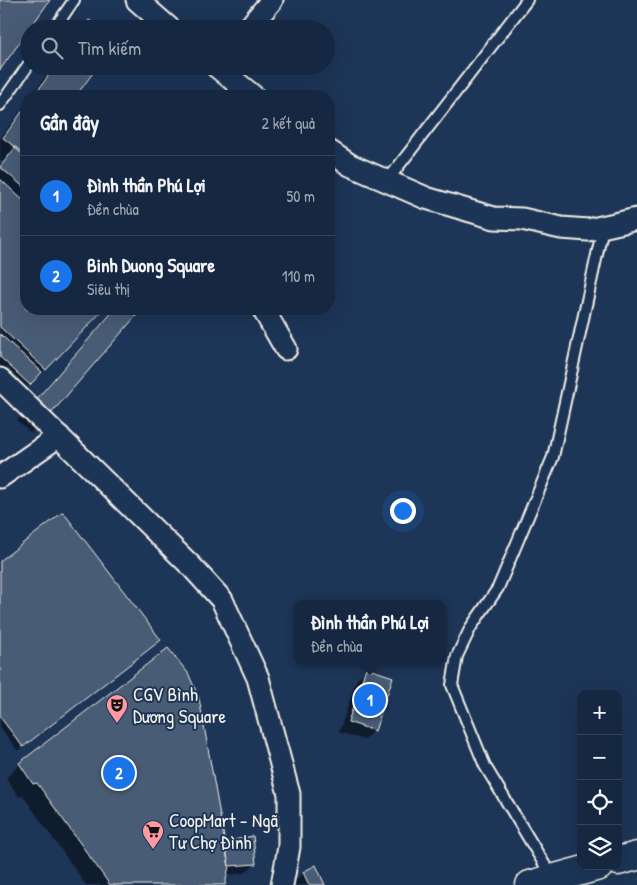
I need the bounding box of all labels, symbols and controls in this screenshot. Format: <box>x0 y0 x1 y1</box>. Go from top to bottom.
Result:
search box <box>20 20 335 75</box>
icon: search <box>38 34 66 62</box>
text: Tìm kiếm <box>78 35 141 61</box>
text: Gần đây <box>40 108 99 137</box>
text: 2 kết quả <box>262 112 315 134</box>
text: Đình thần Phú Lợi <box>87 172 206 198</box>
text: 1 <box>53 185 59 207</box>
text: 50 m <box>287 185 315 207</box>
text: Đền chùa <box>87 198 139 220</box>
text: Binh Duong Square <box>87 252 215 278</box>
text: 2 <box>52 265 60 287</box>
text: 110 m <box>282 265 315 287</box>
text: Siêu thị <box>87 278 130 300</box>
your location <box>390 498 416 524</box>
popup <box>294 600 446 665</box>
text: Đình thần Phú Lợi <box>311 609 429 635</box>
text: Đền chùa <box>311 635 362 657</box>
place label: CGV Bình Dương Square <box>133 681 227 729</box>
pin: 1 <box>354 681 386 719</box>
map controls <box>577 690 622 870</box>
button: + <box>577 690 622 735</box>
theatre icon: CGV Bình Dương Square <box>105 693 129 724</box>
button: − <box>577 735 622 780</box>
pin: 2 <box>103 754 135 792</box>
button: locate <box>577 780 622 825</box>
place label: CoopMart - Ngã Tư Chợ Đình <box>169 807 278 855</box>
supermarket icon: CoopMart - Ngã Tư Chợ Đình <box>141 819 165 850</box>
button: layers <box>577 825 622 870</box>

